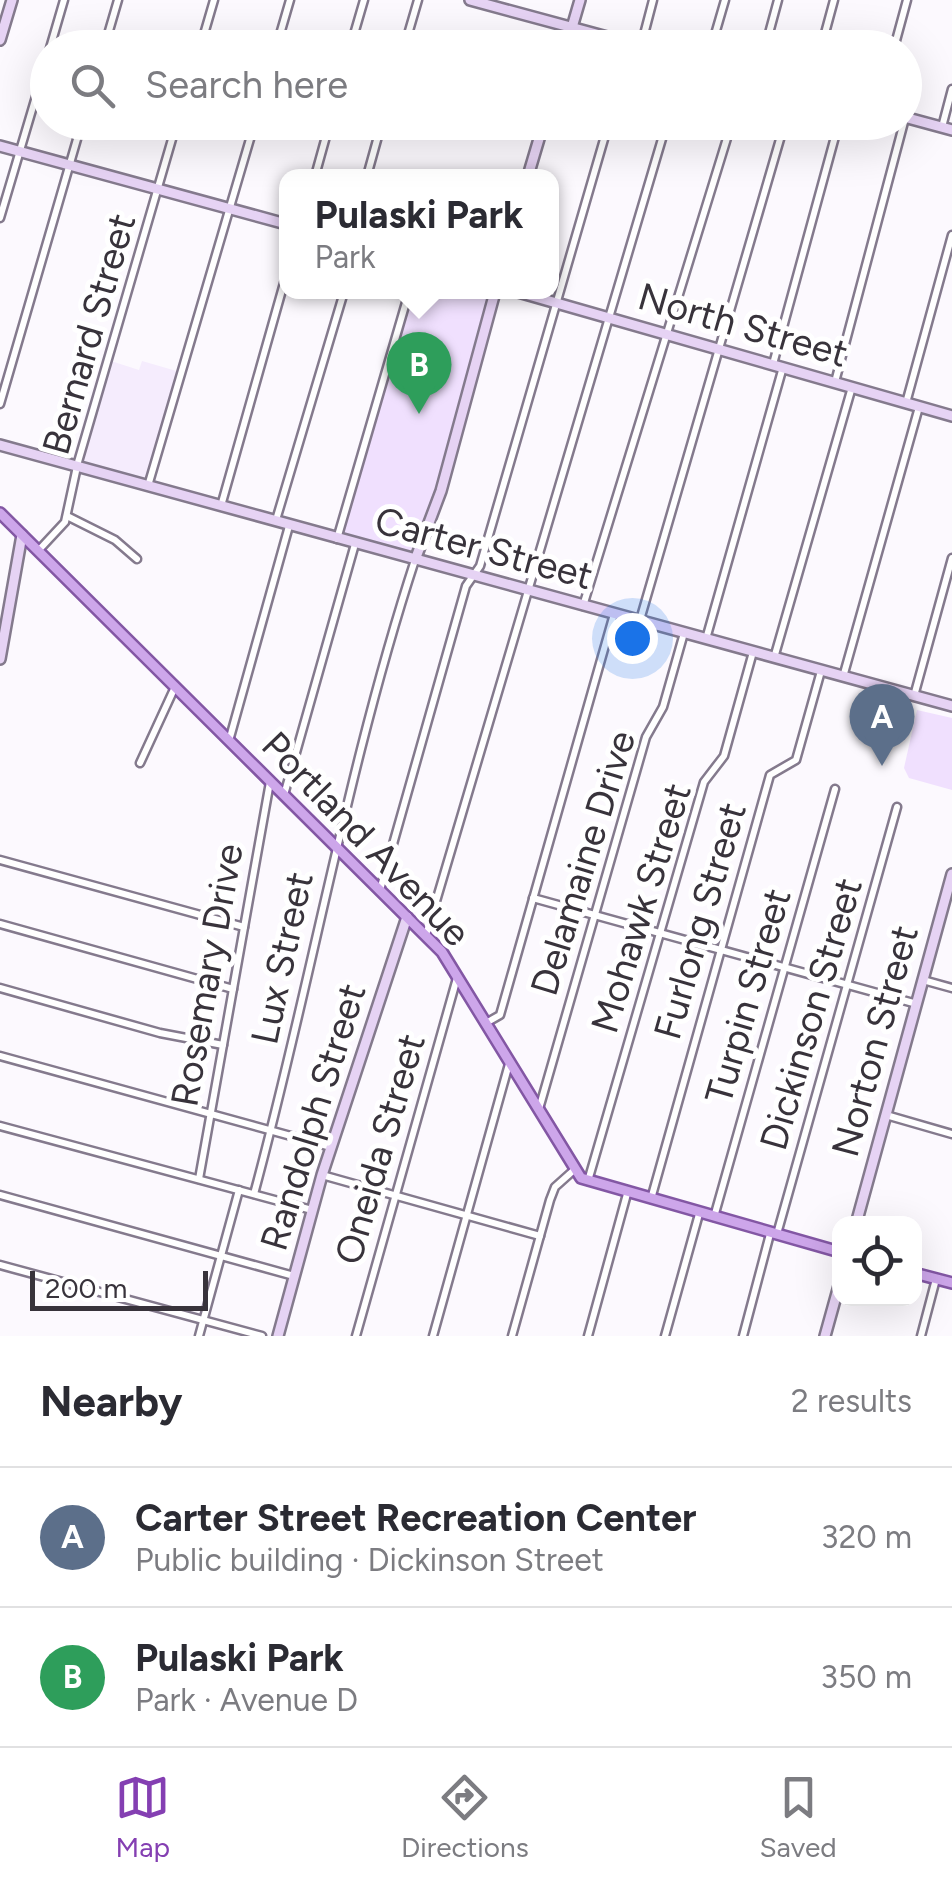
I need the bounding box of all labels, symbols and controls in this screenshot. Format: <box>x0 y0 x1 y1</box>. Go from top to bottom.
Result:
search box <box>30 30 922 140</box>
icon: search <box>65 58 120 113</box>
text: Search here <box>145 62 348 108</box>
popup <box>279 169 559 299</box>
text: Pulaski Park <box>315 192 523 238</box>
street label: Bernard Street <box>33 208 145 460</box>
text: Park <box>315 238 375 276</box>
street label: North Street <box>633 273 853 377</box>
pin: B <box>386 332 452 414</box>
street label: Carter Street <box>370 497 598 599</box>
your location <box>607 613 658 664</box>
pin: A <box>850 684 914 766</box>
street label: Portland Avenue <box>252 722 480 956</box>
street label: Delamaine Drive <box>521 725 645 1001</box>
street label: Mohawk Street <box>581 778 701 1038</box>
street label: Furlong Street <box>644 797 756 1045</box>
street label: Rosemary Drive <box>161 840 253 1110</box>
street label: Lux Street <box>241 868 323 1048</box>
street label: Dickinson Street <box>750 873 872 1155</box>
street label: Turpin Street <box>695 883 801 1109</box>
street label: Norton Street <box>822 920 928 1162</box>
street label: Randolph Street <box>251 978 375 1256</box>
street label: Oneida Street <box>325 1028 435 1270</box>
map controls <box>832 1216 922 1306</box>
button: locate <box>832 1216 922 1306</box>
scale bar <box>30 1266 208 1310</box>
text: 200 m <box>45 1271 127 1305</box>
text: Nearby <box>40 1376 182 1427</box>
text: 2 results <box>791 1382 912 1420</box>
text: Carter Street Recreation Center <box>135 1495 696 1541</box>
text: A <box>61 1518 84 1556</box>
text: 320 m <box>821 1518 912 1556</box>
text: Public building · Dickinson Street <box>135 1541 604 1579</box>
text: Pulaski Park <box>135 1635 344 1681</box>
text: B <box>63 1658 82 1696</box>
text: 350 m <box>821 1658 912 1696</box>
text: Park · Avenue D <box>135 1681 358 1719</box>
tab: Map <box>115 1770 170 1864</box>
tab: Directions <box>401 1770 529 1864</box>
tab: Saved <box>759 1770 837 1864</box>

